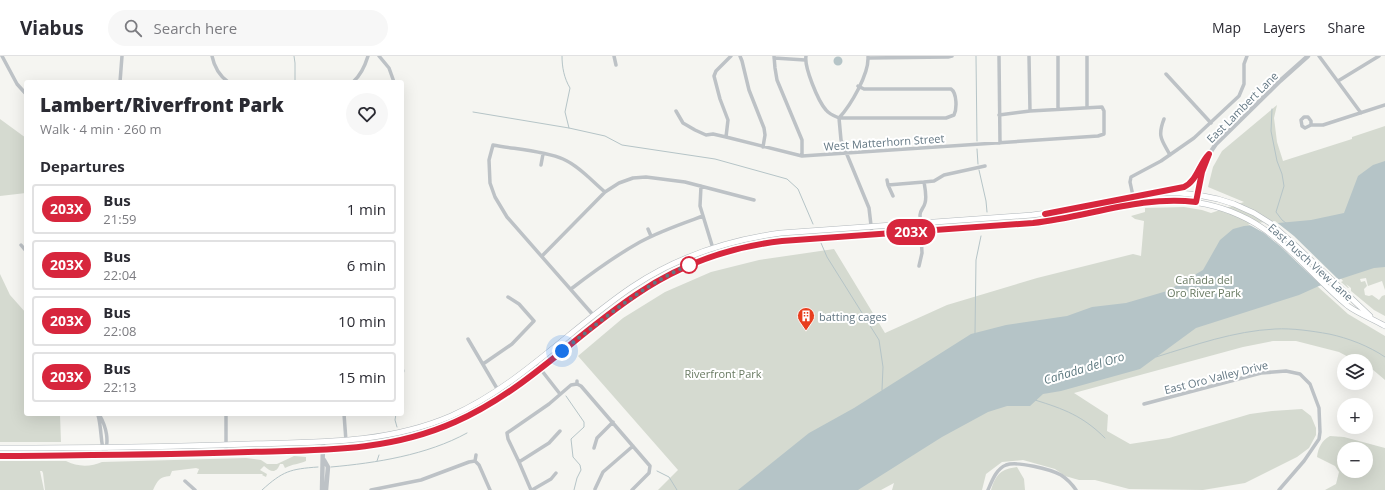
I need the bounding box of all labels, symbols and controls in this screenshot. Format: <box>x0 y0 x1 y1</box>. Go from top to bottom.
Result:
search box <box>108 10 388 46</box>
text: Viabus <box>20 15 84 41</box>
icon: search <box>122 17 144 39</box>
text: Search here <box>154 18 237 38</box>
text: Map <box>1212 18 1241 37</box>
text: Layers <box>1263 18 1305 37</box>
text: Share <box>1327 18 1365 37</box>
street label: East Lambert Lane <box>1203 68 1281 146</box>
text: Lambert/Riverfront Park <box>40 92 284 118</box>
button: heart <box>346 93 388 135</box>
text: Walk · 4 min · 260 m <box>40 120 162 138</box>
street label: West Matterhorn Street <box>823 130 945 154</box>
text: Departures <box>40 156 125 176</box>
text: Bus <box>103 190 131 210</box>
text: 203X <box>50 199 83 218</box>
text: 1 min <box>347 199 386 219</box>
text: 21:59 <box>103 210 137 228</box>
line badge: 203X <box>883 219 939 245</box>
street label: East Pusch View Lane <box>1265 220 1357 304</box>
text: 203X <box>894 222 928 241</box>
text: Bus <box>103 246 131 266</box>
text: 203X <box>50 255 83 274</box>
text: 6 min <box>347 255 386 275</box>
unlabelled marker <box>680 256 698 274</box>
text: 22:04 <box>103 266 137 284</box>
park label: Cañada del Oro River Park <box>1167 272 1241 300</box>
text: Bus <box>103 302 131 322</box>
building icon: batting cages <box>796 306 816 331</box>
place label: batting cages <box>819 309 887 324</box>
text: 203X <box>50 311 83 330</box>
text: 10 min <box>338 311 386 331</box>
text: 22:08 <box>103 322 137 340</box>
your location <box>552 341 572 361</box>
water label: Cañada del Oro <box>1042 348 1127 388</box>
map controls <box>1337 354 1373 478</box>
button: layers <box>1337 354 1373 390</box>
street label: East Oro Valley Drive <box>1163 357 1269 397</box>
text: Bus <box>103 358 131 378</box>
park label: Riverfront Park <box>684 366 762 381</box>
text: 203X <box>50 367 83 386</box>
text: 15 min <box>338 367 386 387</box>
text: 22:13 <box>103 378 137 396</box>
button: + <box>1337 398 1373 434</box>
button: − <box>1337 442 1373 478</box>

